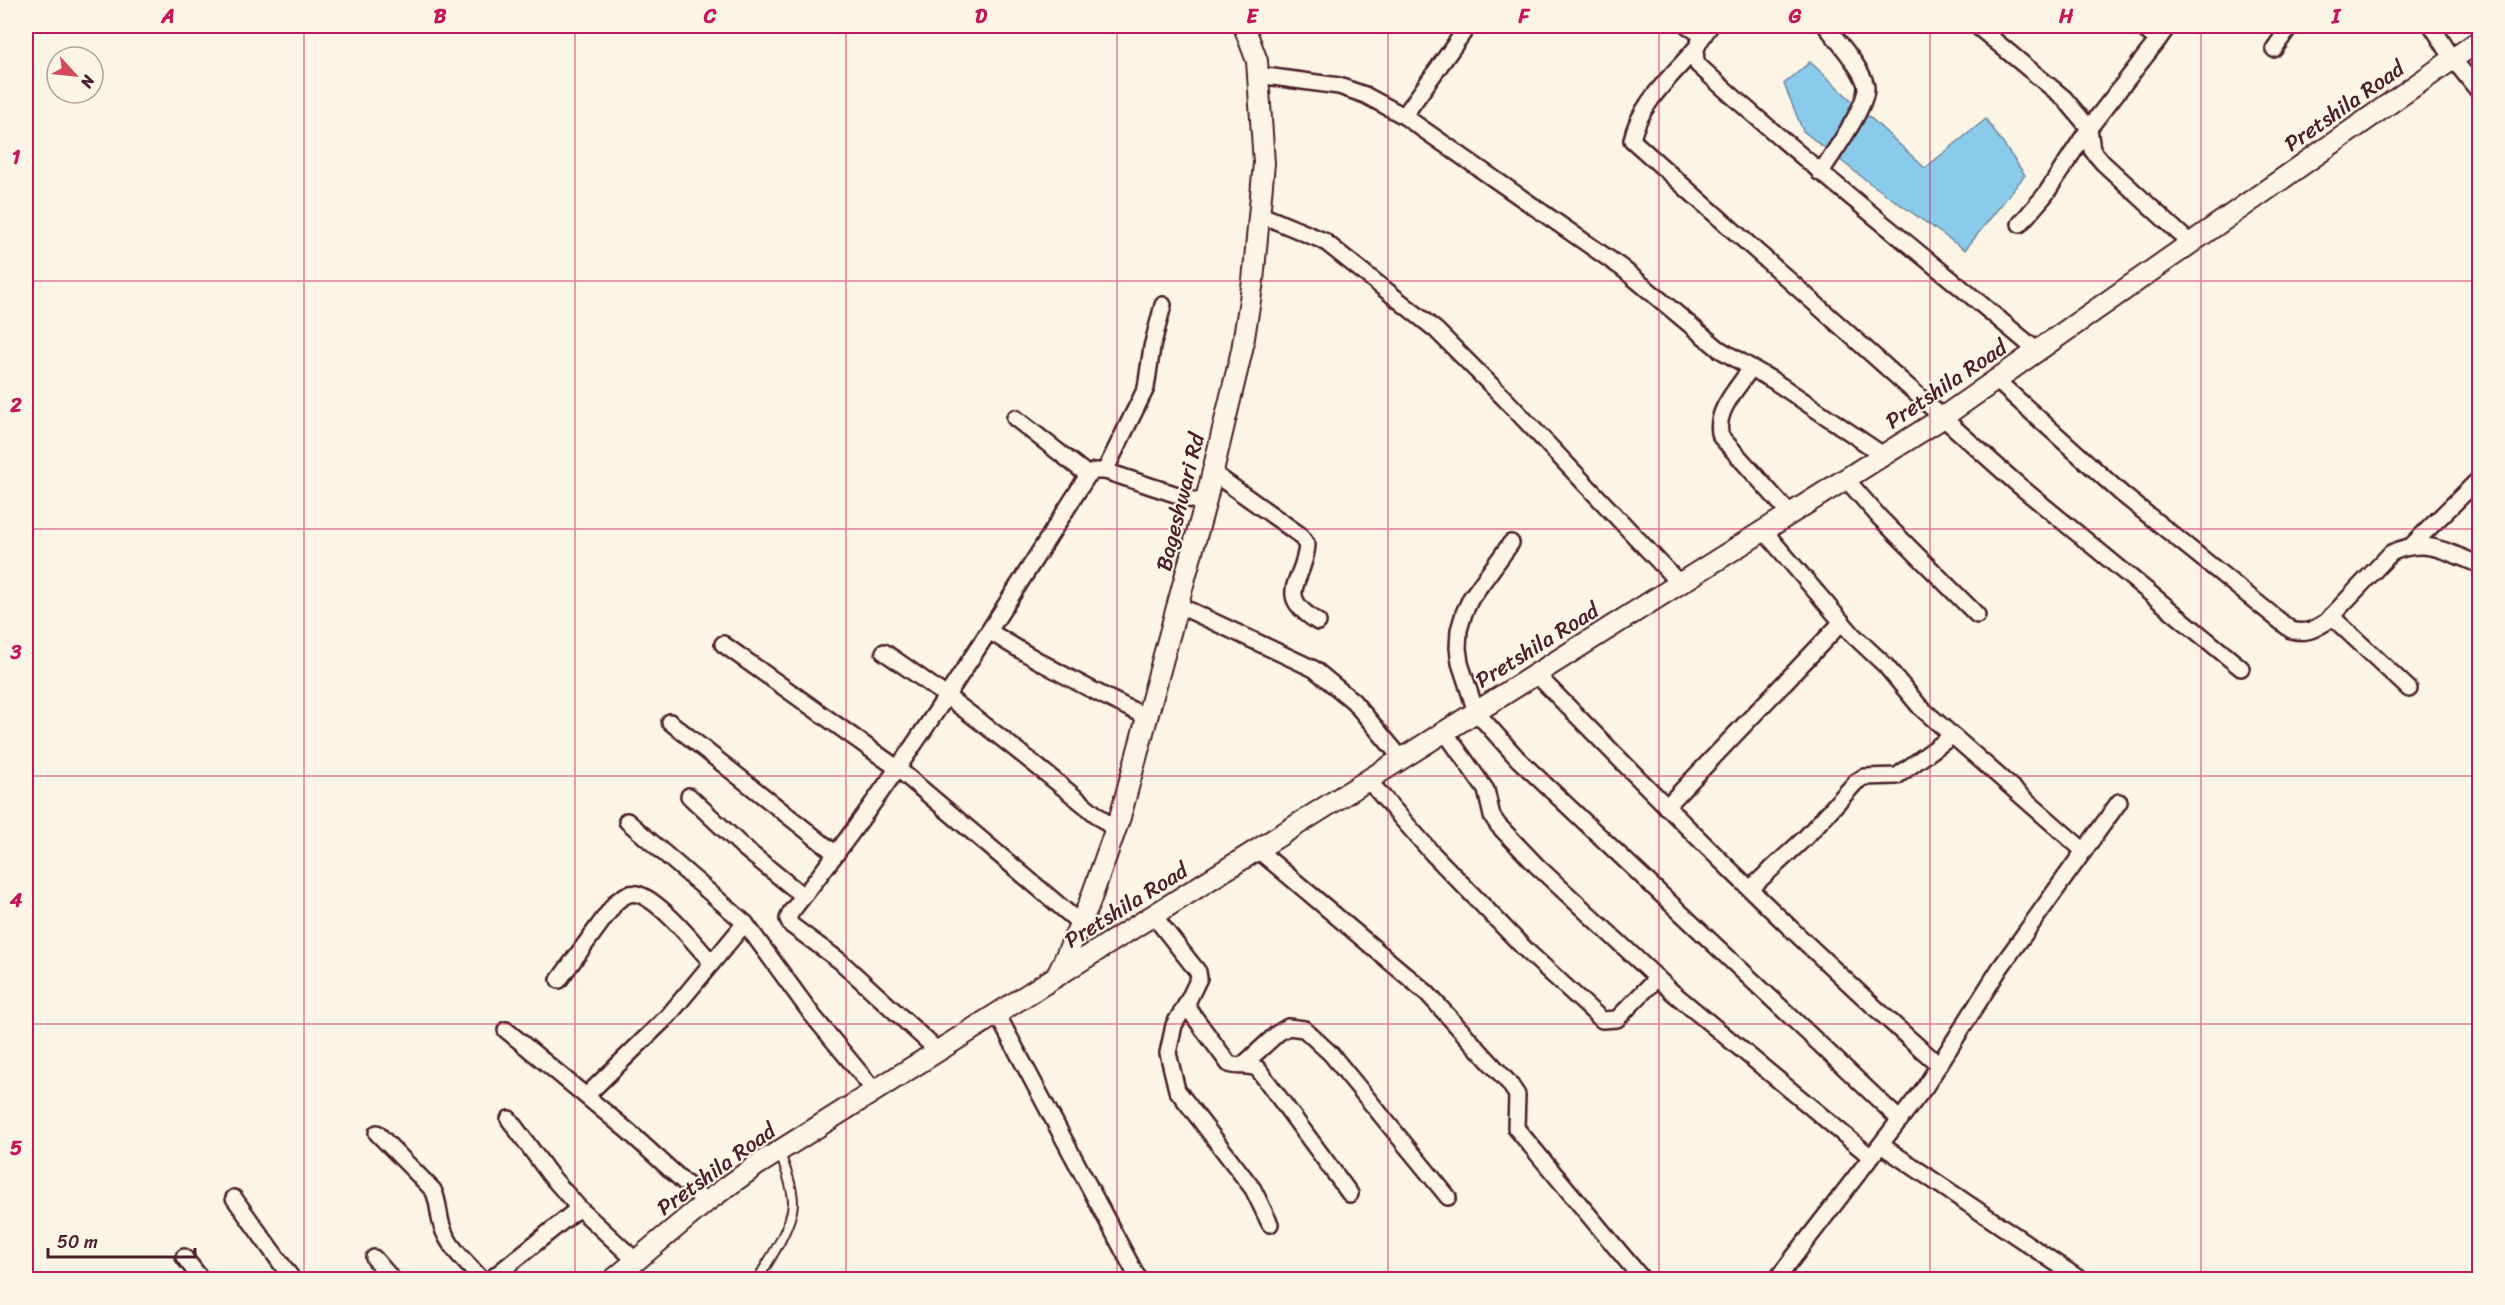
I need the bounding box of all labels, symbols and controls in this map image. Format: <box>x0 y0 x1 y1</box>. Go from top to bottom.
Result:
text: A <box>160 0 175 34</box>
text: B <box>434 0 447 34</box>
text: C <box>703 0 717 34</box>
text: D <box>975 0 988 34</box>
text: E <box>1246 0 1259 34</box>
text: F <box>1518 0 1531 34</box>
text: G <box>1788 0 1802 34</box>
text: H <box>2058 0 2074 34</box>
text: I <box>2331 0 2342 34</box>
north arrow <box>45 45 105 105</box>
street label: Pretshila Road <box>2275 49 2414 162</box>
text: N <box>72 69 104 94</box>
text: 1 <box>12 140 21 175</box>
street label: Pretshila Road <box>1877 328 2016 439</box>
text: 2 <box>9 388 22 423</box>
street label: Bageshwari Rd <box>1144 428 1216 575</box>
street label: Pretshila Road <box>1467 591 1608 699</box>
text: 3 <box>10 635 22 670</box>
street label: Pretshila Road <box>1056 851 1197 959</box>
text: 4 <box>9 883 23 918</box>
street label: Pretshila Road <box>648 1111 785 1226</box>
text: 5 <box>10 1131 22 1166</box>
scale bar <box>48 1221 195 1259</box>
text: 50 m <box>57 1226 98 1258</box>

